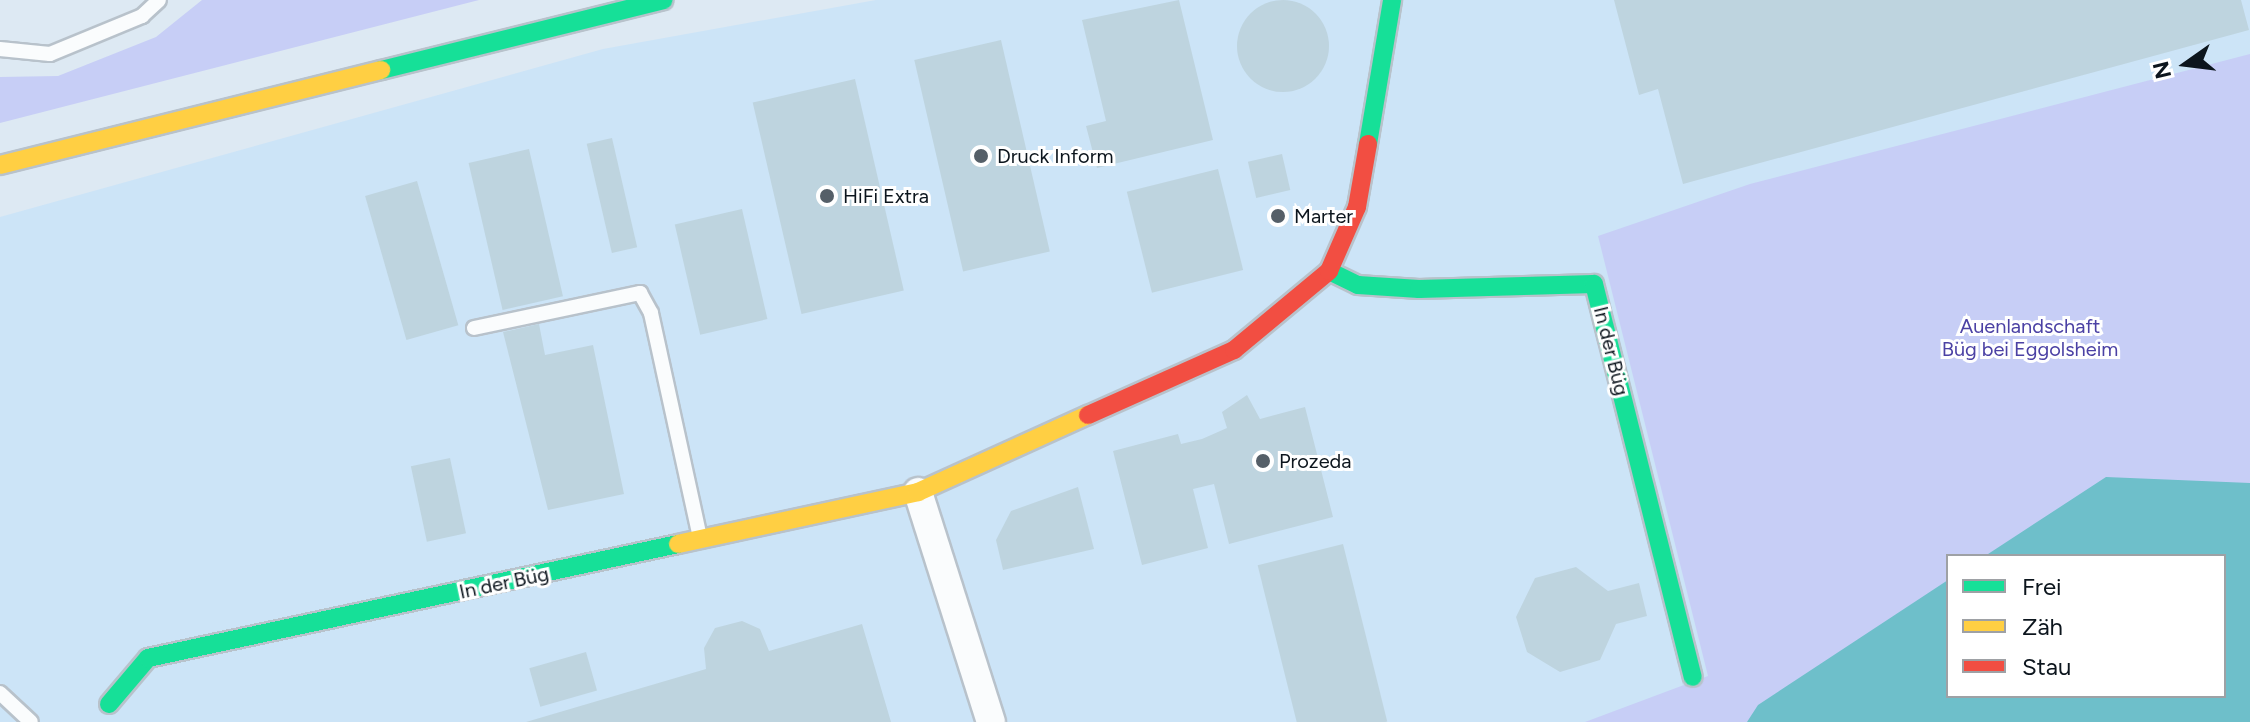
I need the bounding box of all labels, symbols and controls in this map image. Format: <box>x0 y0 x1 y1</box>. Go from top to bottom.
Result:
north arrow <box>2146 24 2226 104</box>
text: N <box>2147 58 2177 81</box>
place label: Druck Inform <box>997 144 1113 168</box>
marker: Druck Inform <box>972 147 990 165</box>
place label: HiFi Extra <box>843 184 929 208</box>
marker: HiFi Extra <box>818 187 836 205</box>
place label: Marter <box>1294 204 1353 228</box>
marker: Marter <box>1269 207 1287 225</box>
street label: In der Büg <box>1588 304 1634 398</box>
park label: Auenlandschaft Büg bei Eggolsheim <box>1942 315 2118 362</box>
place label: Prozeda <box>1279 449 1352 473</box>
marker: Prozeda <box>1254 452 1272 470</box>
legend <box>1946 554 2226 698</box>
street label: In der Büg <box>457 562 551 604</box>
text: Frei <box>2022 572 2062 601</box>
text: Zäh <box>2022 612 2063 641</box>
text: Stau <box>2022 652 2071 681</box>

